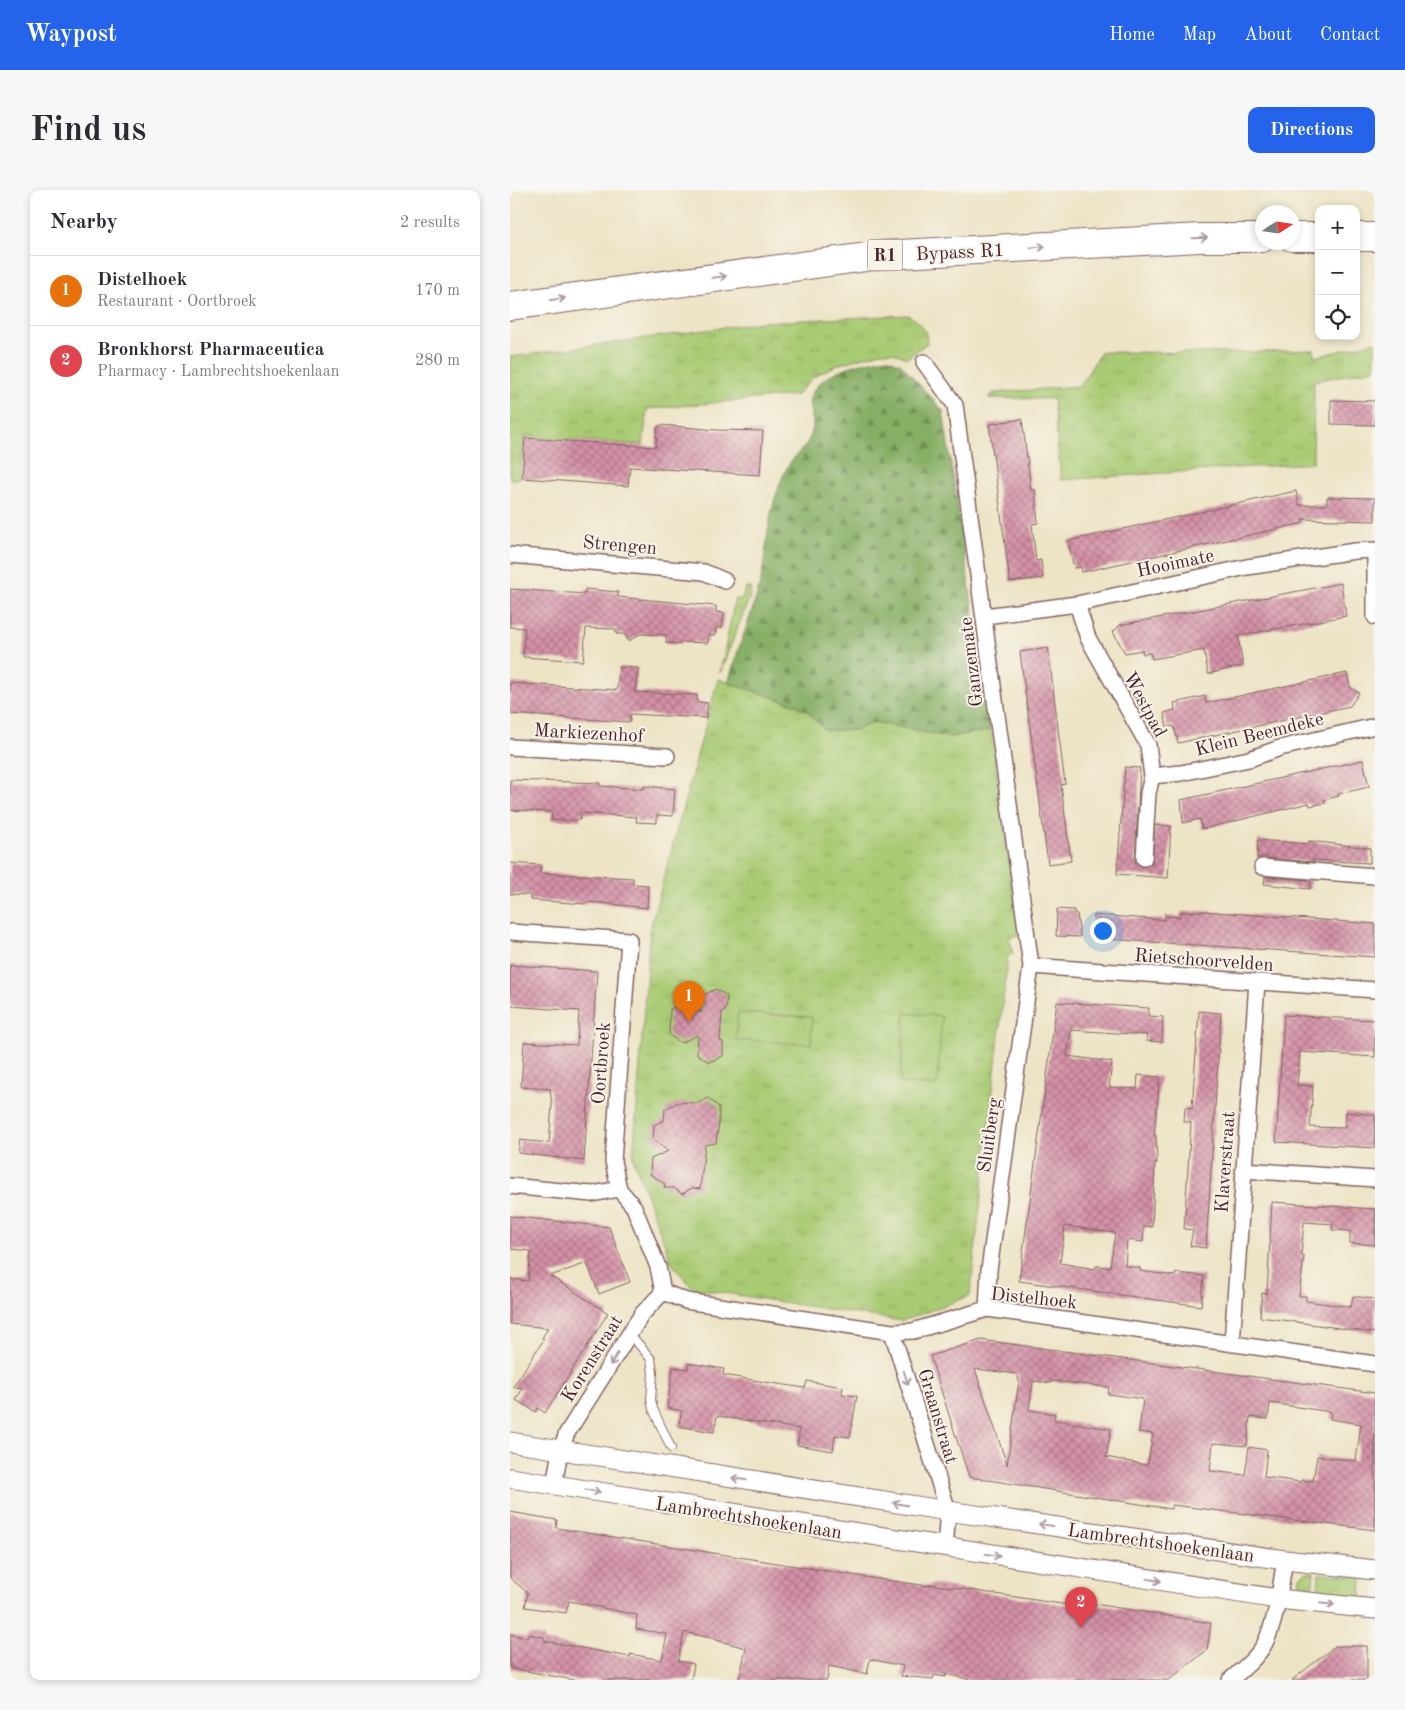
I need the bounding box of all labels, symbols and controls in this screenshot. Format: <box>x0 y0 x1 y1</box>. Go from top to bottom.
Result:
text: Waypost <box>25 23 117 47</box>
text: Home <box>1109 26 1155 44</box>
text: Map <box>1183 26 1216 44</box>
text: About <box>1244 26 1292 44</box>
text: Contact <box>1320 26 1380 44</box>
button: Directions <box>1248 107 1375 153</box>
text: Find us <box>30 113 146 148</box>
north arrow <box>1255 205 1300 250</box>
map controls <box>1315 205 1360 340</box>
button: + <box>1315 205 1360 250</box>
text: Nearby <box>50 212 118 233</box>
text: 2 results <box>400 215 460 231</box>
one-way arrow <box>1192 233 1208 243</box>
road number: R1 <box>868 240 902 270</box>
street label: Bypass R1 <box>915 242 1005 265</box>
one-way arrow <box>1029 242 1045 251</box>
button: − <box>1315 250 1360 295</box>
text: Distelhoek <box>97 271 187 290</box>
one-way arrow <box>711 272 727 282</box>
text: 1 <box>61 283 71 299</box>
text: 170 m <box>415 283 460 299</box>
text: Restaurant · Oortbroek <box>97 294 257 310</box>
one-way arrow <box>550 294 566 304</box>
button: locate <box>1315 295 1360 340</box>
text: Bronkhorst Pharmaceutica <box>97 341 325 360</box>
text: 2 <box>61 353 71 369</box>
text: 280 m <box>415 353 460 369</box>
text: Pharmacy · Lambrechtshoekenlaan <box>97 364 339 380</box>
street label: Strengen <box>582 534 658 559</box>
street label: Hooimate <box>1135 547 1216 582</box>
street label: Ganzemate <box>958 616 987 708</box>
street label: Westpad <box>1119 669 1169 741</box>
street label: Klein Beemdeke <box>1193 710 1326 761</box>
street label: Markiezenhof <box>533 722 645 747</box>
your location <box>1090 918 1116 944</box>
street label: Rietschoorvelden <box>1134 947 1274 976</box>
pin: 1 <box>673 981 705 1022</box>
street label: Oortbroek <box>590 1021 615 1105</box>
street label: Sluitberg <box>976 1096 1005 1174</box>
street label: Klaverstraat <box>1213 1111 1240 1214</box>
street label: Distelhoek <box>989 1285 1078 1313</box>
street label: Korenstraat <box>559 1312 627 1406</box>
one-way arrow <box>609 1352 619 1366</box>
street label: Graanstraat <box>913 1367 960 1467</box>
one-way arrow <box>902 1370 911 1386</box>
one-way arrow <box>732 1473 748 1483</box>
one-way arrow <box>584 1487 600 1497</box>
street label: Lambrechtshoekenlaan <box>654 1495 843 1544</box>
one-way arrow <box>892 1498 908 1508</box>
one-way arrow <box>1038 1520 1054 1530</box>
street label: Lambrechtshoekenlaan <box>1066 1522 1255 1567</box>
one-way arrow <box>985 1551 1001 1561</box>
one-way arrow <box>1145 1575 1161 1585</box>
pin: 2 <box>1065 1587 1097 1628</box>
one-way arrow <box>1318 1599 1334 1609</box>

